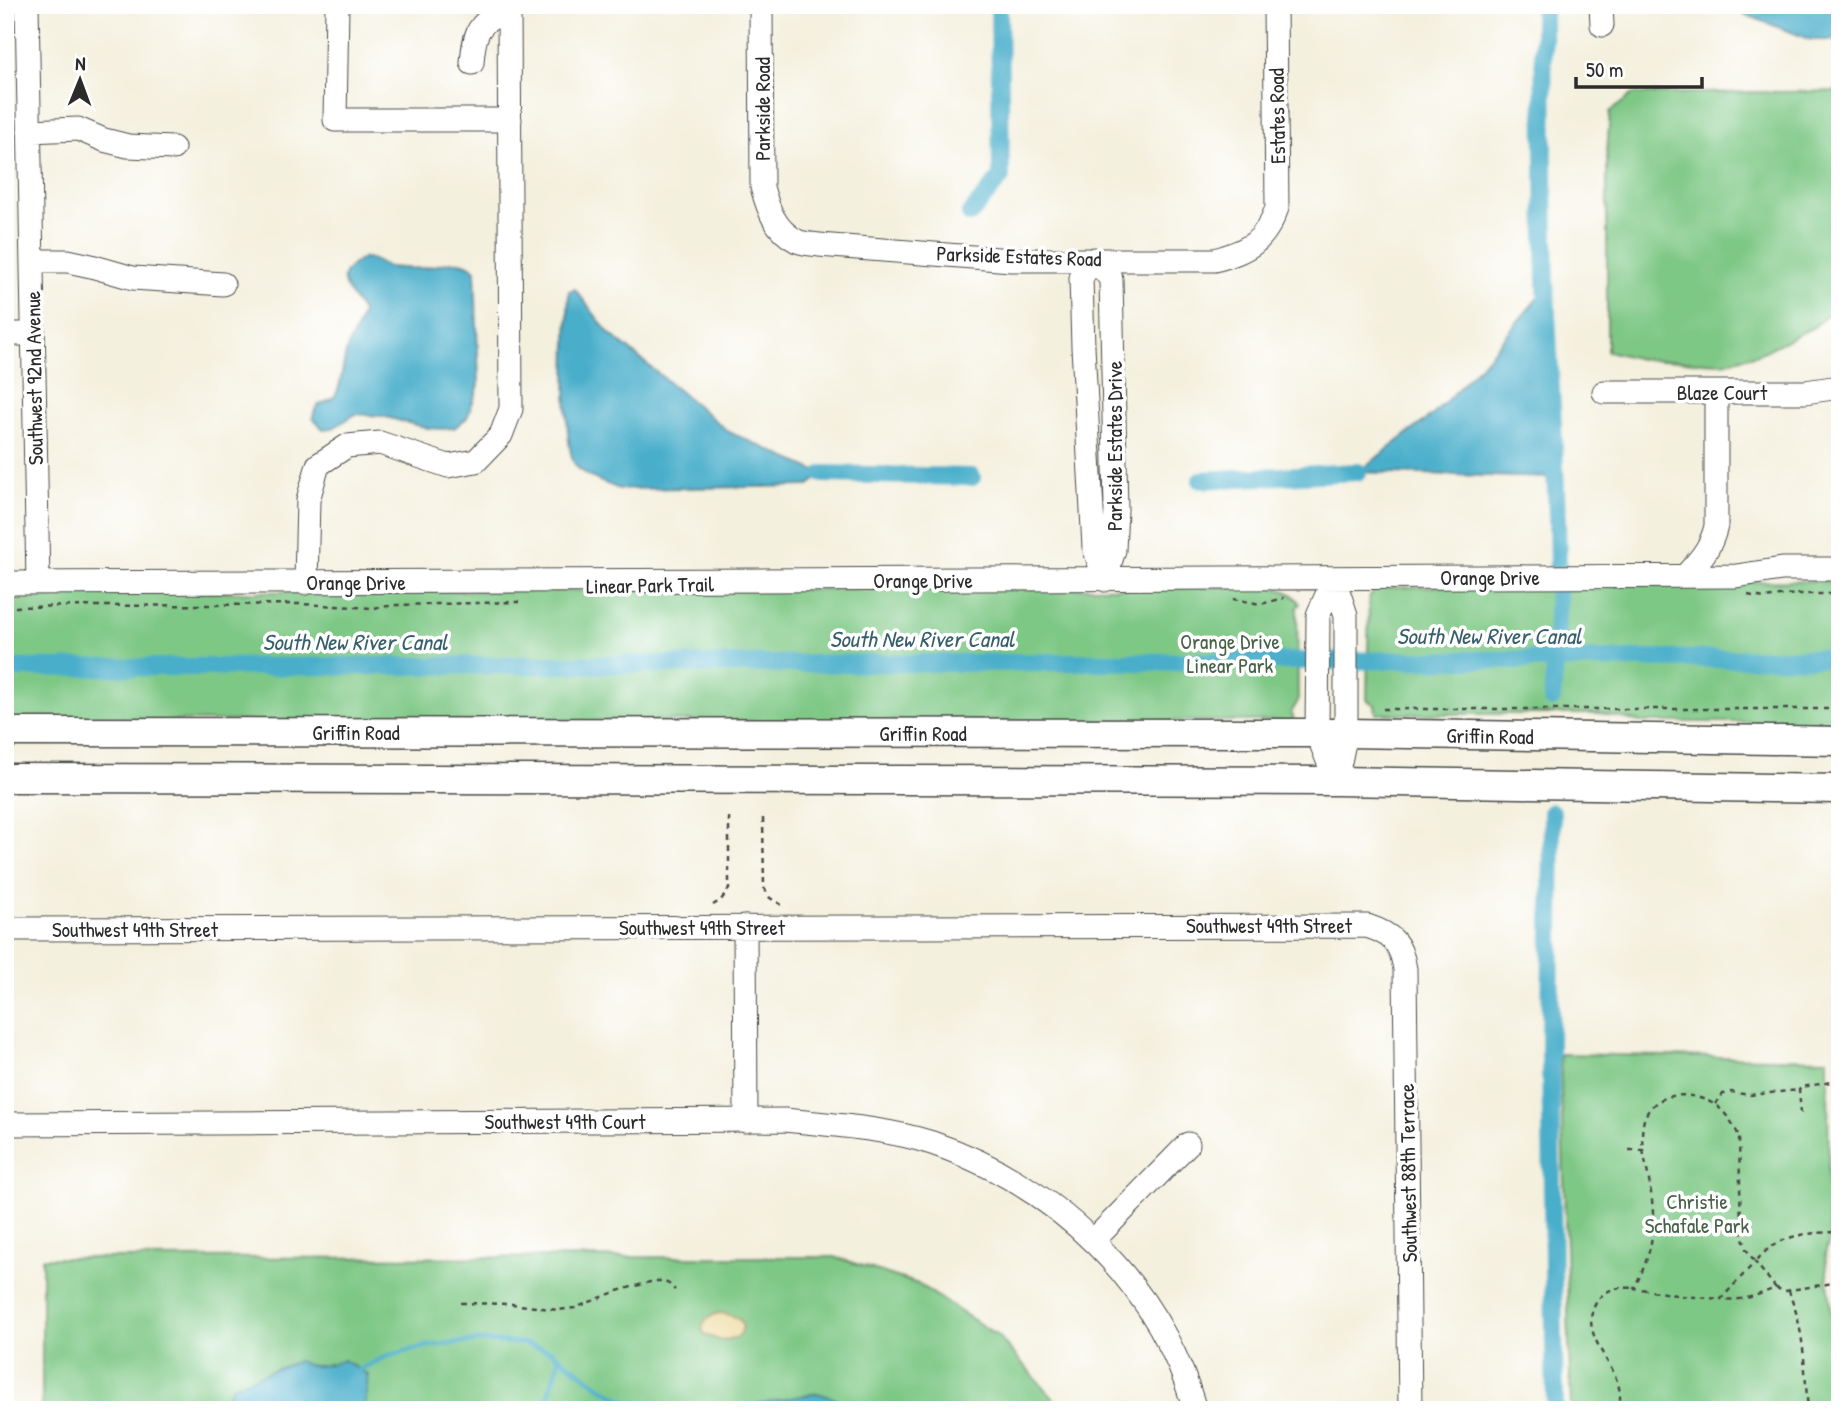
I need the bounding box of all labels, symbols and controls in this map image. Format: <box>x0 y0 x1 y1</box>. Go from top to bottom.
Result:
north arrow <box>46 46 116 116</box>
scale bar <box>1576 46 1702 90</box>
text: N <box>75 50 86 76</box>
text: 50 m <box>1586 55 1623 84</box>
street label: Parkside Road <box>748 57 777 161</box>
street label: Estates Road <box>1262 68 1292 164</box>
street label: Parkside Estates Road <box>936 239 1102 273</box>
street label: Southwest 92nd Avenue <box>18 291 50 465</box>
street label: Parkside Estates Drive <box>1100 361 1129 531</box>
street label: Blaze Court <box>1677 378 1768 407</box>
street label: Orange Drive <box>1440 563 1540 592</box>
street label: Orange Drive <box>873 566 973 595</box>
street label: Orange Drive <box>306 568 406 597</box>
street label: Linear Park Trail <box>586 569 715 601</box>
water label: South New River Canal <box>1397 620 1582 651</box>
water label: South New River Canal <box>830 623 1015 654</box>
water label: South New River Canal <box>263 626 448 657</box>
park label: Orange Drive Linear Park <box>1180 627 1280 680</box>
street label: Griffin Road <box>312 718 400 747</box>
street label: Griffin Road <box>879 719 967 748</box>
street label: Griffin Road <box>1446 721 1534 751</box>
street label: Southwest 49th Street <box>1186 911 1353 940</box>
street label: Southwest 49th Street <box>619 913 786 942</box>
street label: Southwest 49th Street <box>52 915 219 944</box>
street label: Southwest 88th Terrace <box>1392 1083 1424 1263</box>
street label: Southwest 49th Court <box>485 1107 646 1136</box>
park label: Christie Schafale Park <box>1645 1187 1750 1240</box>

